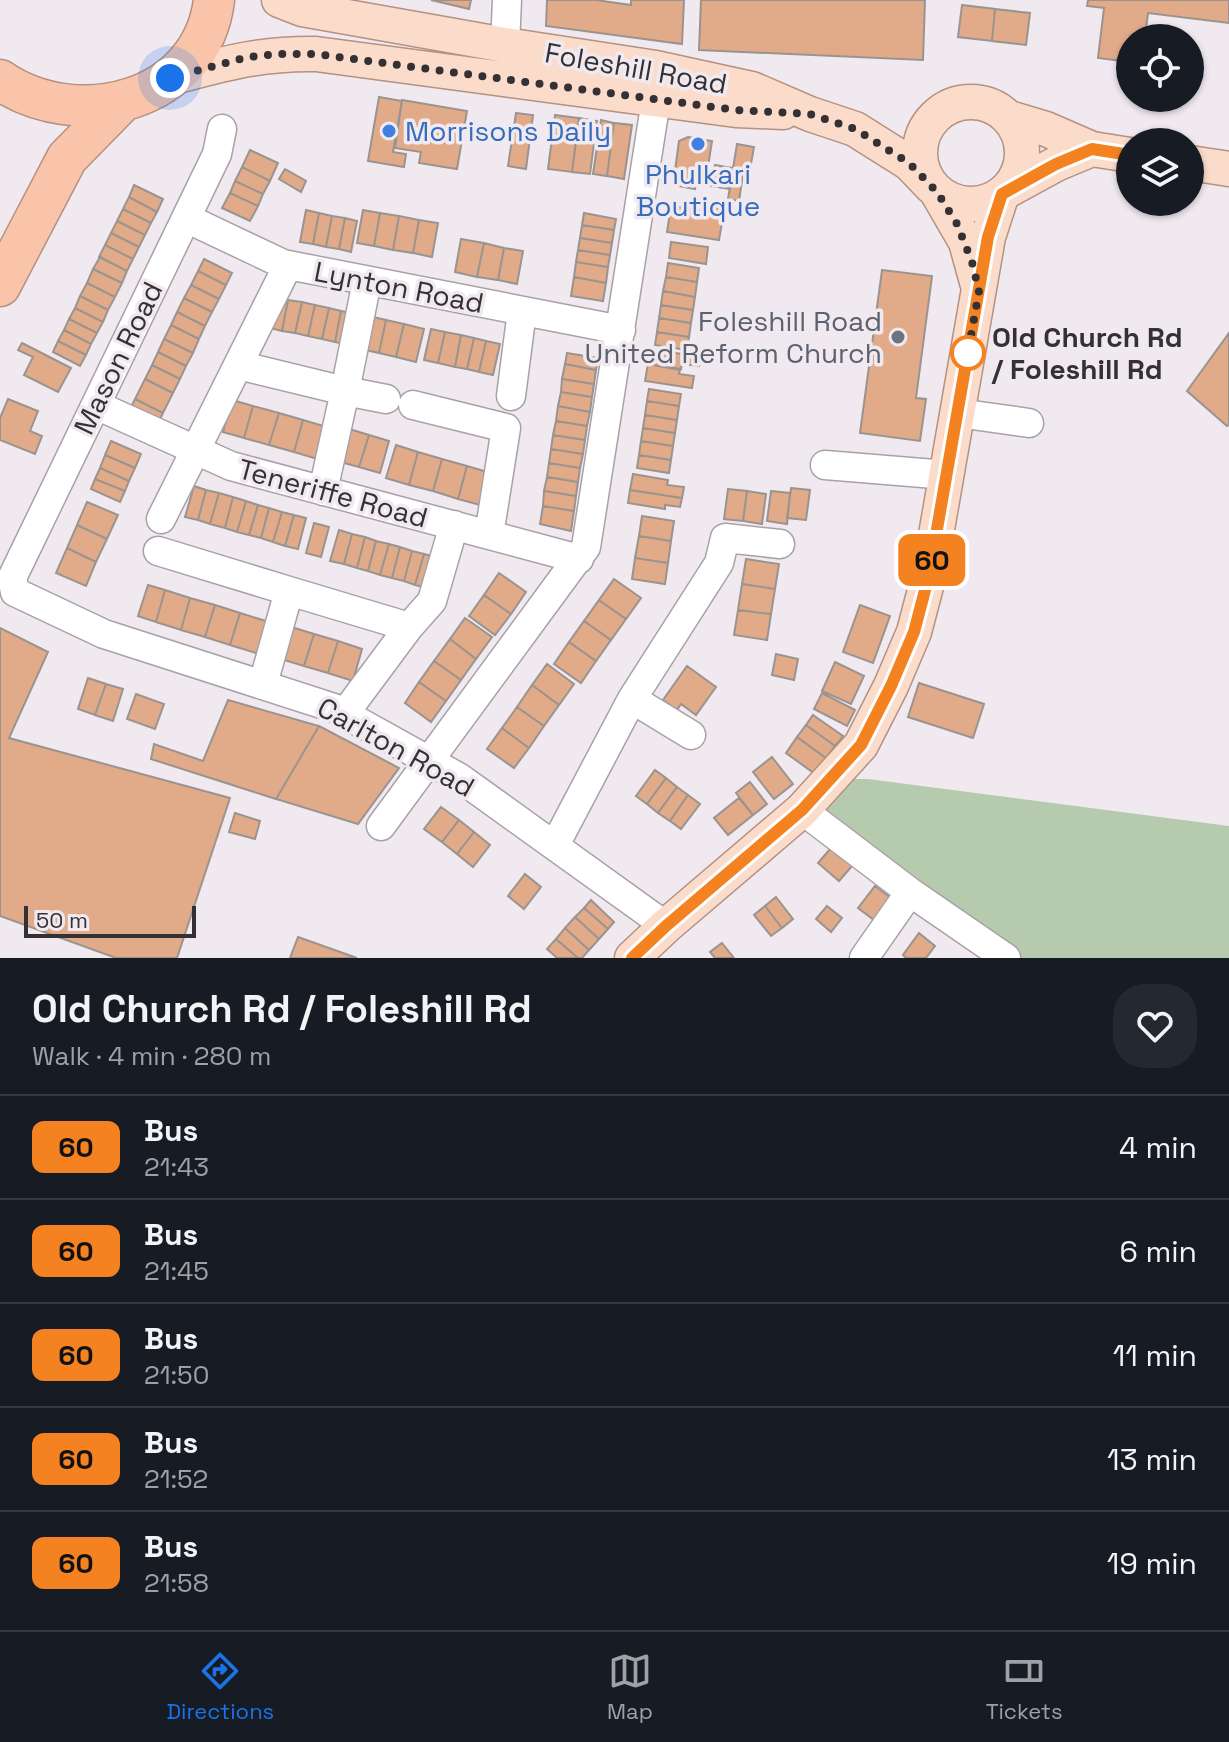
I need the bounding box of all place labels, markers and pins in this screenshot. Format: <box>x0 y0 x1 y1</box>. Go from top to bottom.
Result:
place label: Morrisons Daily <box>405 113 611 149</box>
marker: Morrisons Daily <box>380 122 398 140</box>
marker: Phulkari Boutique <box>689 135 707 153</box>
place label: Phulkari Boutique <box>636 156 760 224</box>
place label: Foleshill Road United Reform Church <box>585 303 882 371</box>
place label: Old Church Rd / Foleshill Rd <box>991 319 1183 387</box>
marker: Foleshill Road United Reform Church <box>889 328 907 346</box>
marker: Old Church Rd / Foleshill Rd <box>951 336 985 370</box>

